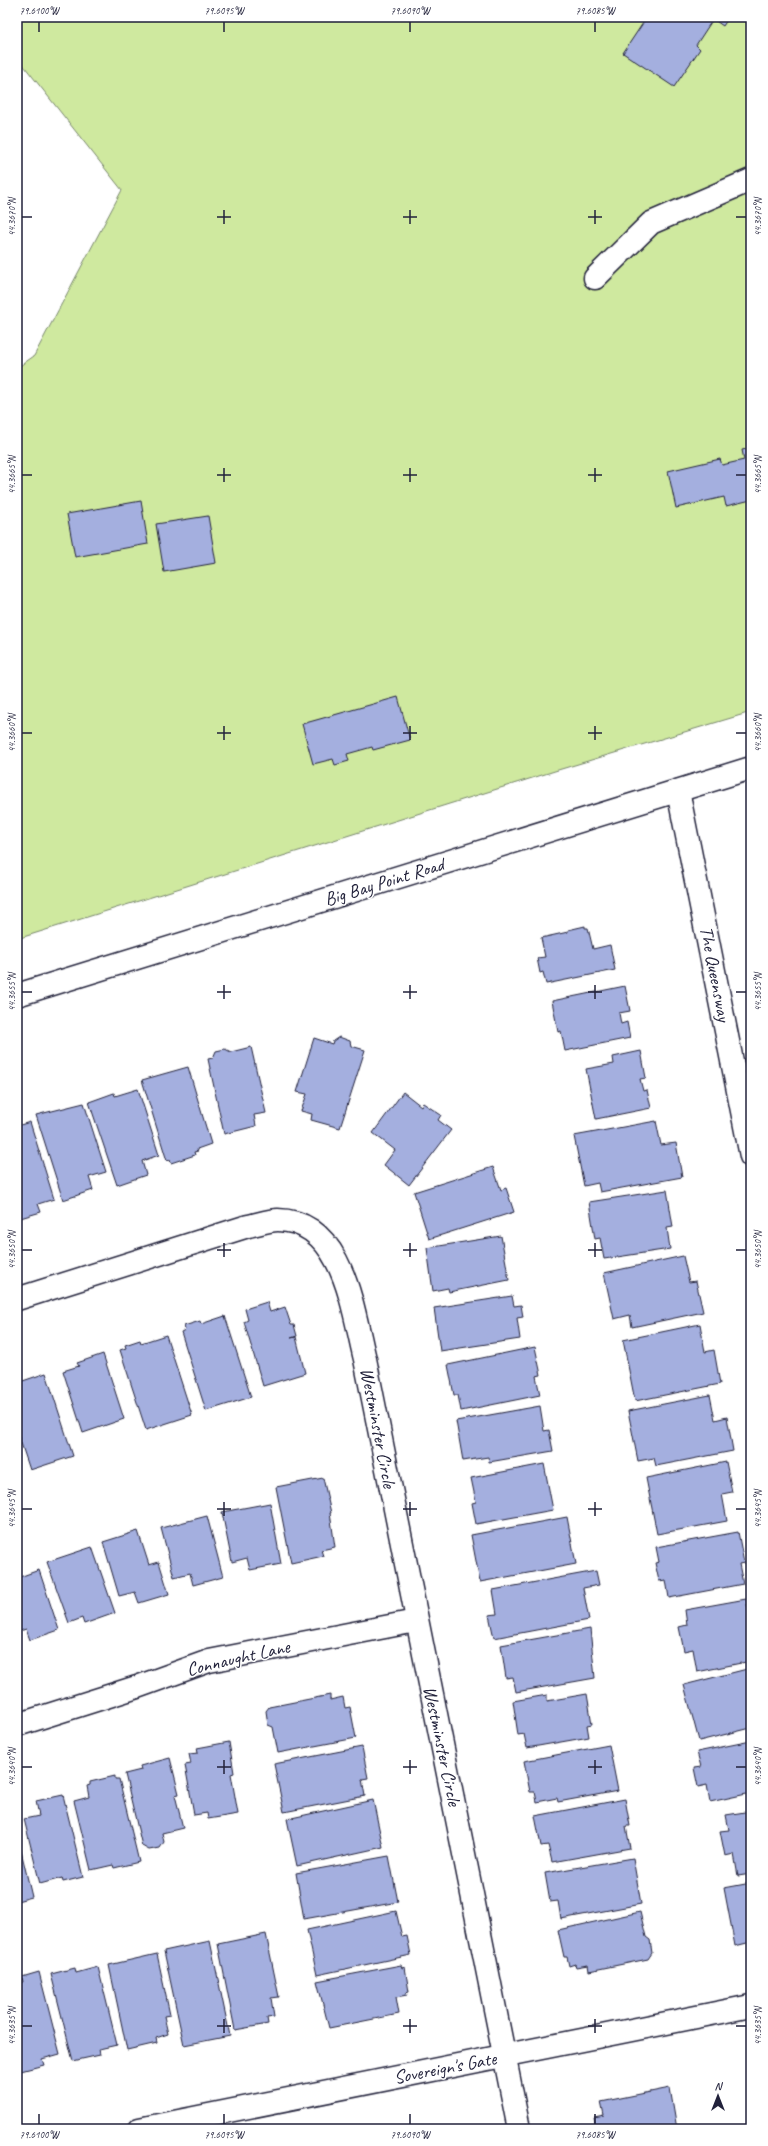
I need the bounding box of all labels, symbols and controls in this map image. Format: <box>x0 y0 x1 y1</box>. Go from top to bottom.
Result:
text: 79.6100°W <box>19 4 60 17</box>
text: 79.6095°W <box>204 4 245 17</box>
text: 79.6090°W <box>390 4 431 17</box>
text: 79.6085°W <box>575 4 616 17</box>
text: 44.3670°N <box>5 196 18 236</box>
text: 44.3670°N <box>751 196 764 236</box>
text: 44.3665°N <box>5 454 18 494</box>
text: 44.3665°N <box>751 454 764 494</box>
text: 44.3660°N <box>5 712 18 752</box>
text: 44.3660°N <box>751 712 764 752</box>
street label: Big Bay Point Road <box>321 851 450 912</box>
street label: The Queensway <box>694 924 736 1025</box>
text: 44.3655°N <box>5 971 18 1011</box>
text: 44.3655°N <box>751 971 764 1011</box>
text: 44.3650°N <box>5 1229 18 1269</box>
text: 44.3650°N <box>751 1229 764 1269</box>
street label: Westminster Circle <box>355 1366 402 1492</box>
text: 44.3645°N <box>5 1488 18 1528</box>
text: 44.3645°N <box>751 1488 764 1528</box>
street label: Connaught Lane <box>184 1634 294 1682</box>
street label: Westminster Circle <box>418 1684 467 1810</box>
text: 44.3640°N <box>5 1746 18 1786</box>
text: 44.3640°N <box>751 1746 764 1786</box>
text: 44.3635°N <box>5 2005 18 2045</box>
text: 44.3635°N <box>751 2005 764 2045</box>
street label: Sovereign's Gate <box>392 2046 500 2090</box>
north arrow <box>698 2076 738 2116</box>
text: N <box>715 2079 724 2093</box>
text: 79.6100°W <box>19 2128 60 2141</box>
text: 79.6095°W <box>204 2128 245 2141</box>
text: 79.6090°W <box>390 2128 431 2141</box>
text: 79.6085°W <box>575 2128 616 2141</box>

